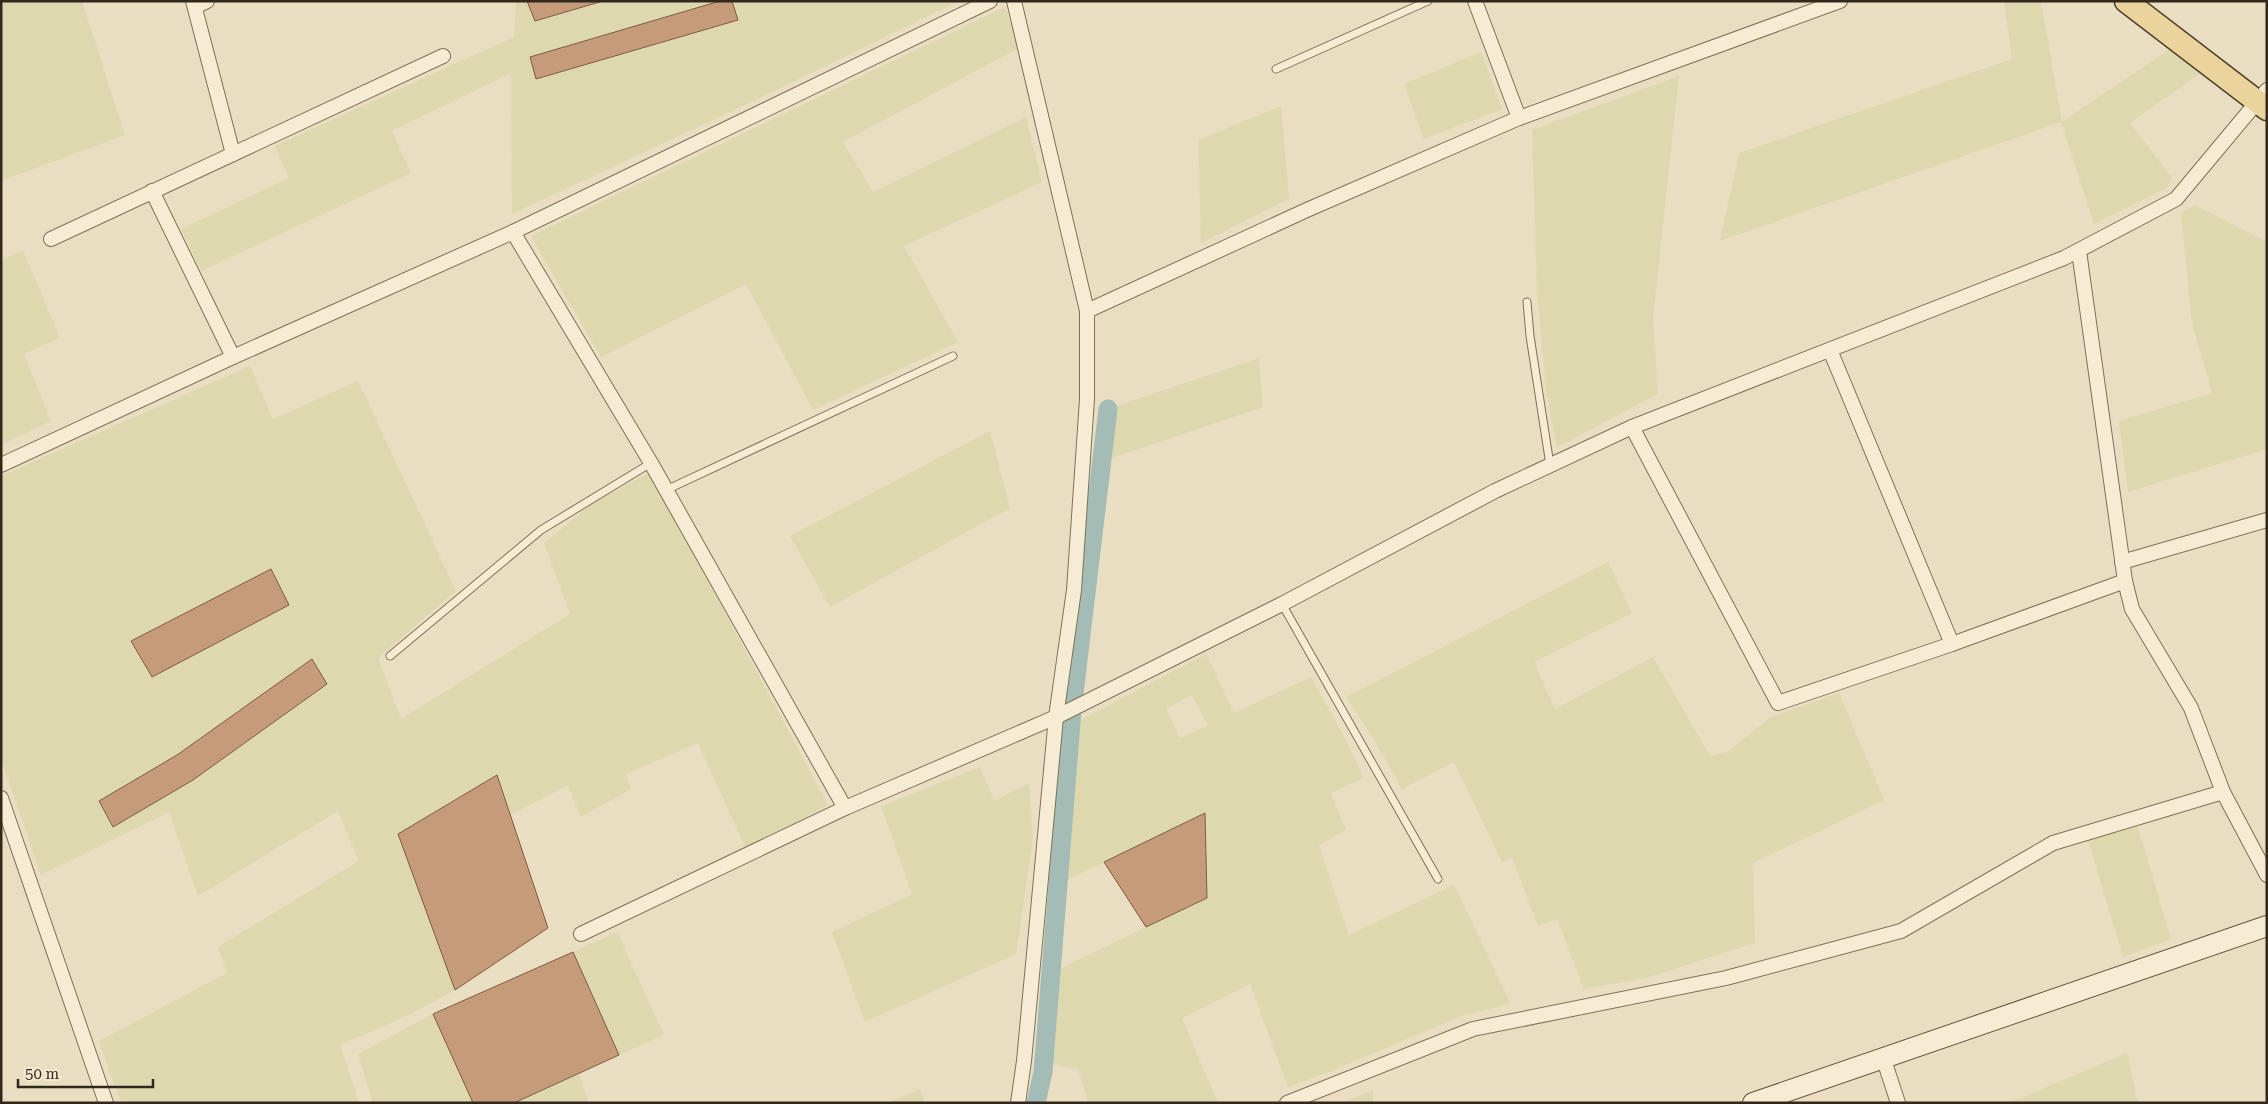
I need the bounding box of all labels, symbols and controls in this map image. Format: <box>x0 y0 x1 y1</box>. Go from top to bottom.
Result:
scale bar <box>18 1056 152 1088</box>
text: 50 m <box>25 1065 60 1083</box>

